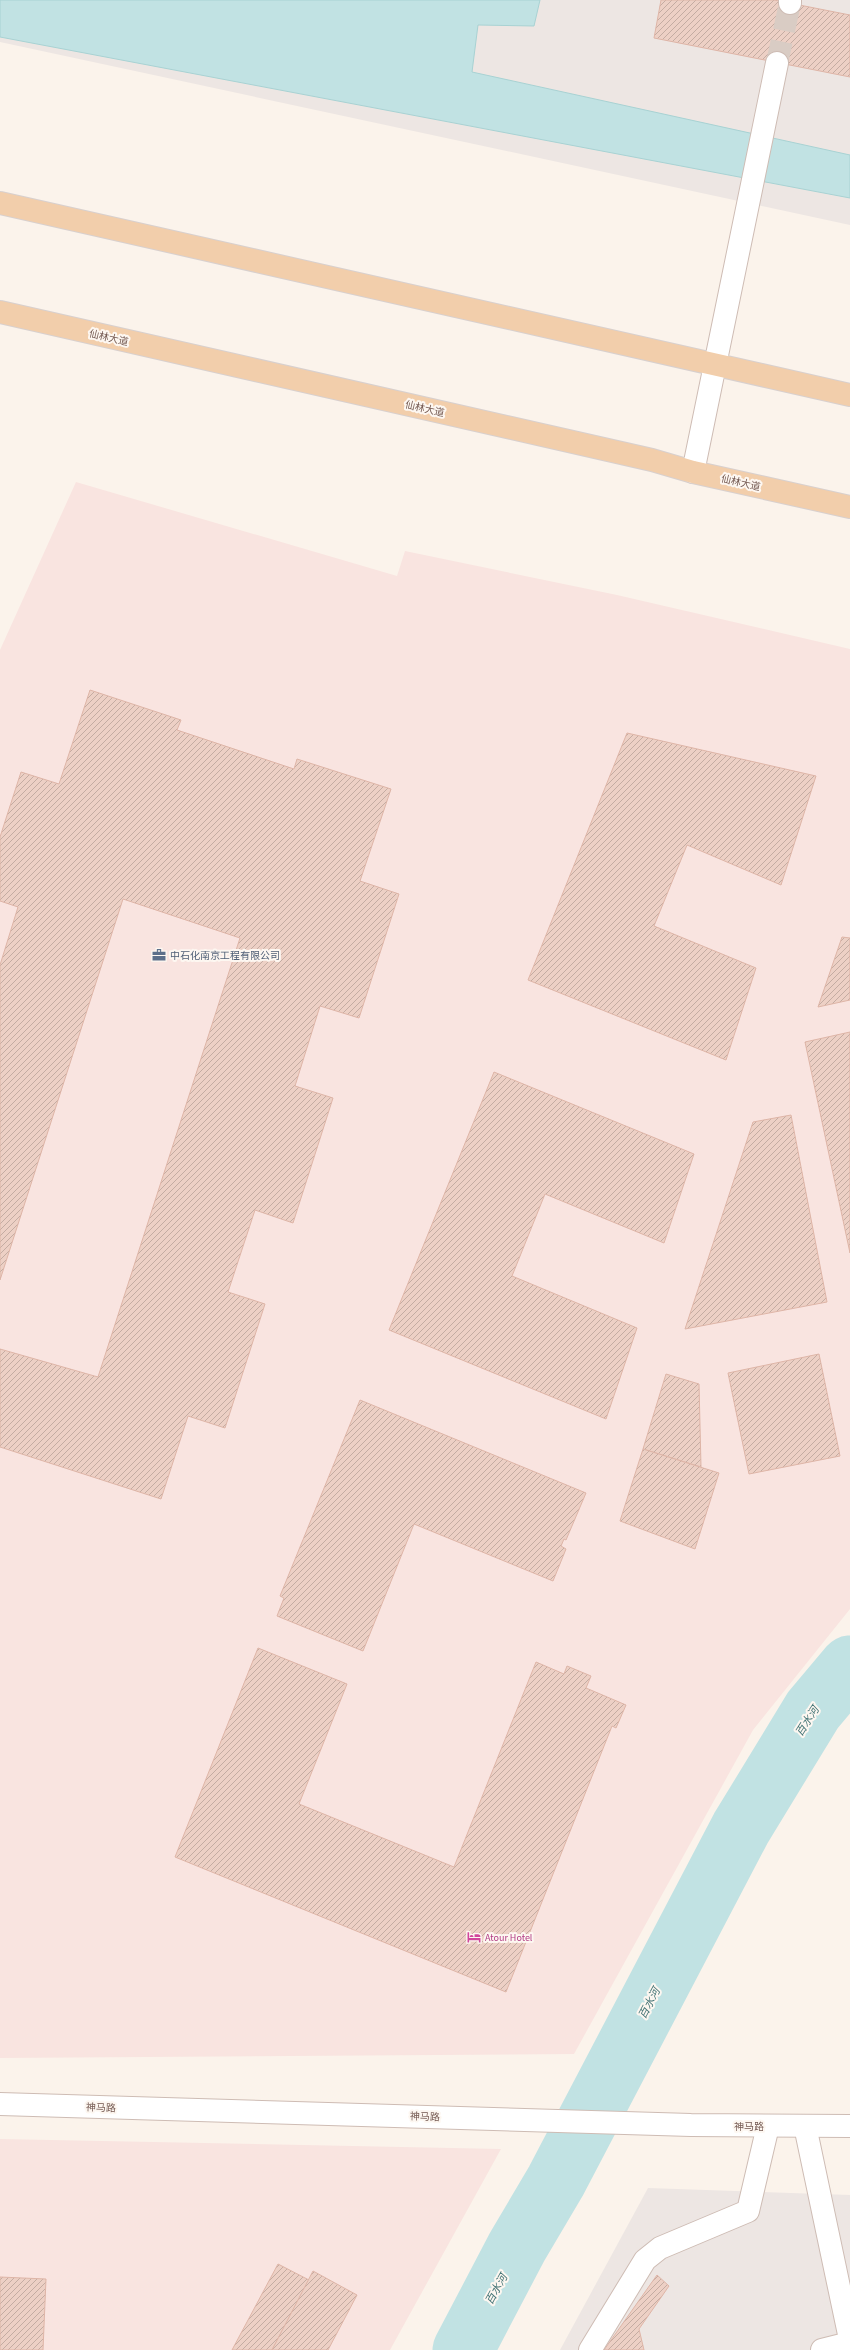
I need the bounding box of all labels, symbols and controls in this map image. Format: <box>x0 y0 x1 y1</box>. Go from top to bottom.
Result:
street label: 仙林大道 <box>88 327 130 349</box>
street label: 仙林大道 <box>404 398 446 420</box>
street label: 仙林大道 <box>720 472 762 494</box>
office icon: 中石化南京工程有限公司 <box>151 947 167 963</box>
place label: 中石化南京工程有限公司 <box>170 949 280 963</box>
water label: 百水河 <box>792 1702 824 1739</box>
hotel icon: Atour Hotel <box>466 1929 482 1945</box>
place label: Atour Hotel <box>485 1931 533 1945</box>
water label: 百水河 <box>635 1983 665 2021</box>
street label: 神马路 <box>86 2100 116 2116</box>
street label: 神马路 <box>410 2109 440 2125</box>
street label: 神马路 <box>734 2120 764 2134</box>
water label: 百水河 <box>482 2269 512 2307</box>

